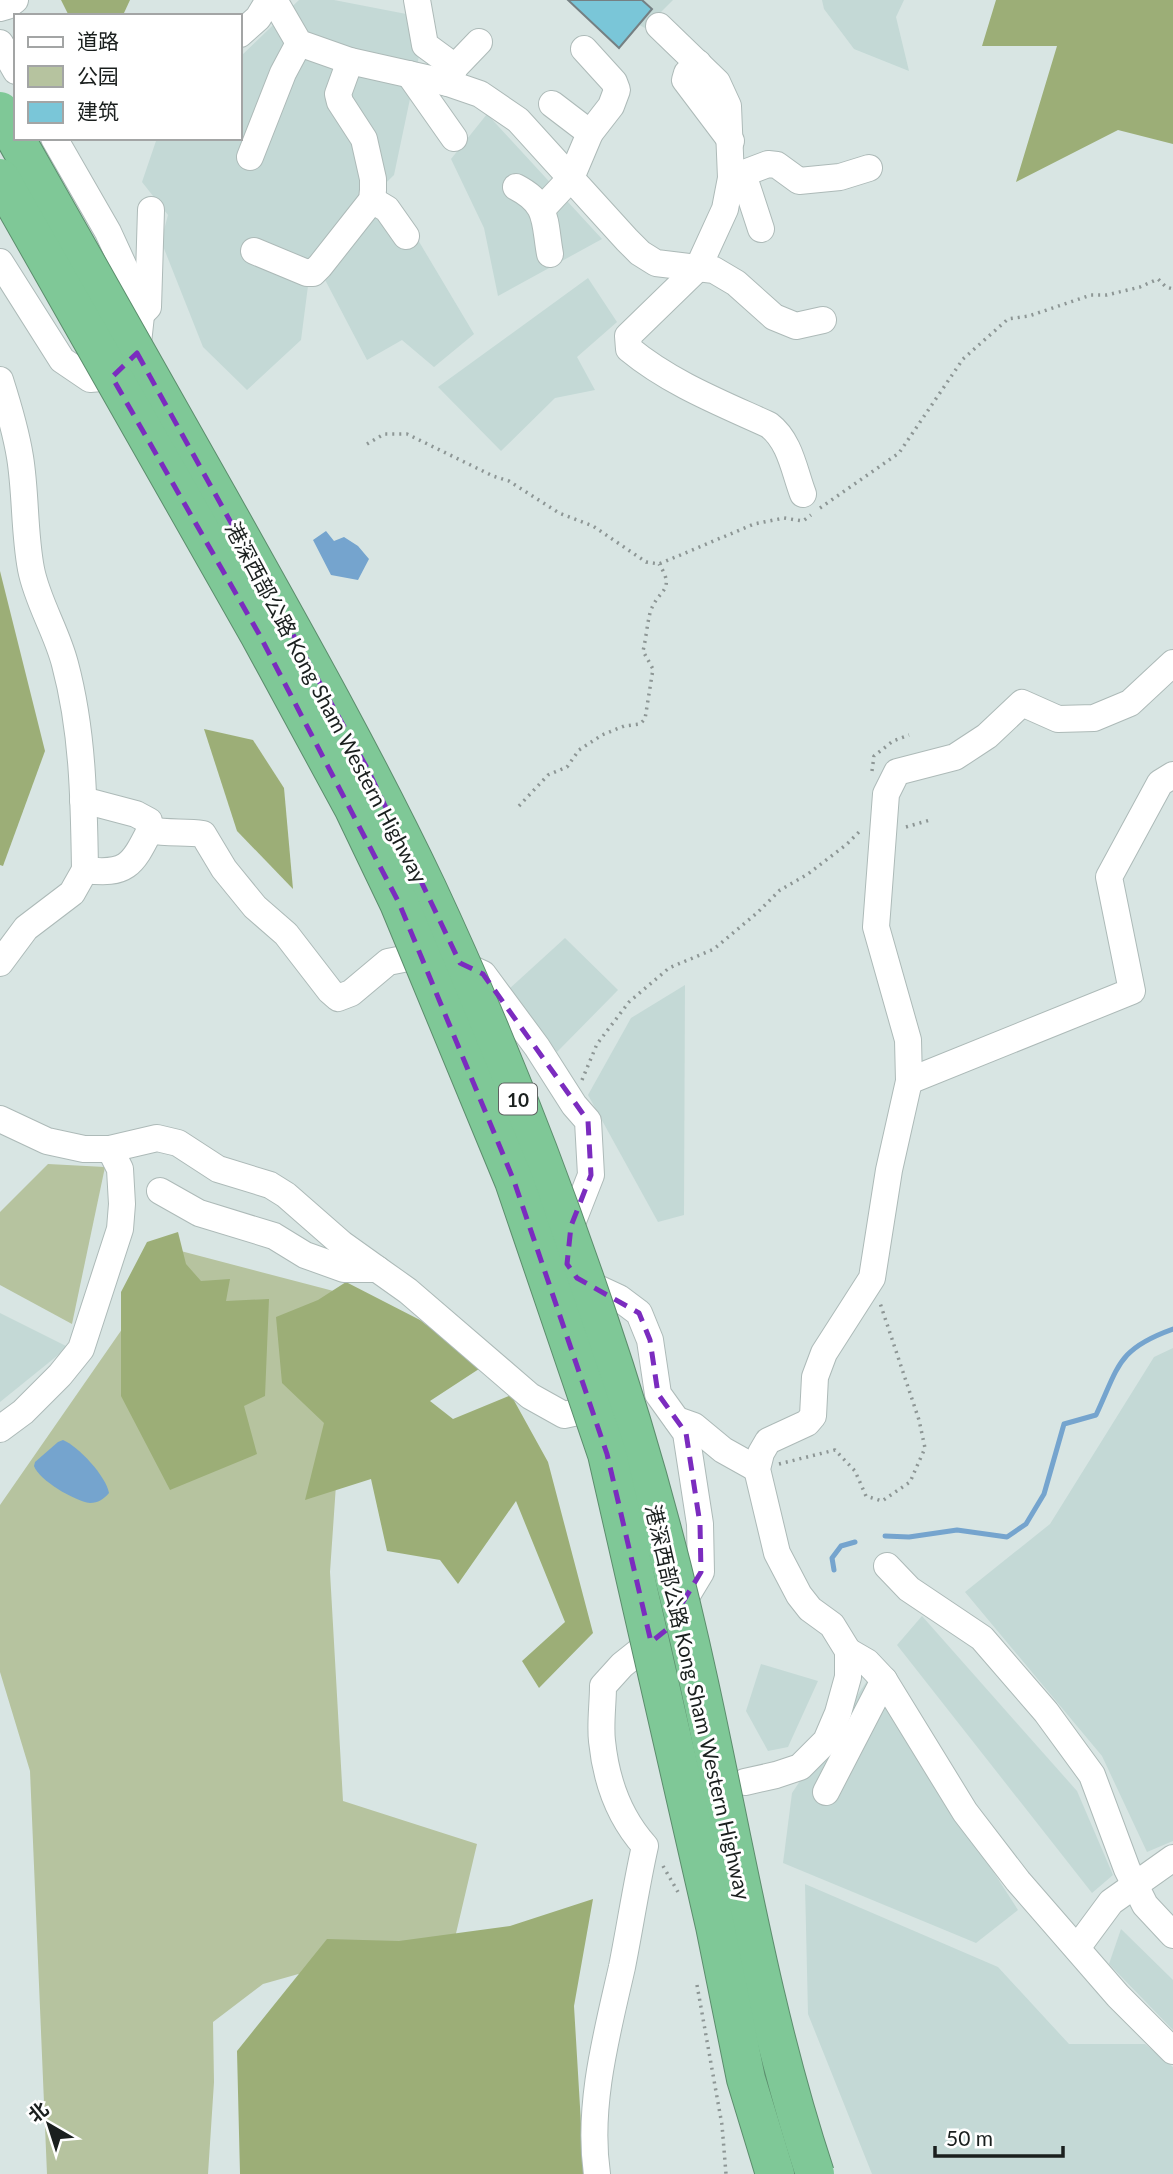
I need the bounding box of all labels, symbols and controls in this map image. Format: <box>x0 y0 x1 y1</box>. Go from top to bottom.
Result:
legend <box>14 14 242 140</box>
text: 道路 <box>77 28 119 53</box>
text: 公园 <box>77 63 119 88</box>
text: 建筑 <box>77 98 119 123</box>
street label: 港深西部公路 Kong Sham Western Highway <box>221 517 433 887</box>
road number: 10 <box>499 1084 537 1114</box>
street label: 港深西部公路 Kong Sham Western Highway <box>641 1502 757 1902</box>
north arrow <box>14 2090 84 2160</box>
text: 北 <box>23 2096 53 2126</box>
scale bar <box>935 2114 1063 2158</box>
text: 50 m <box>946 2125 993 2150</box>

